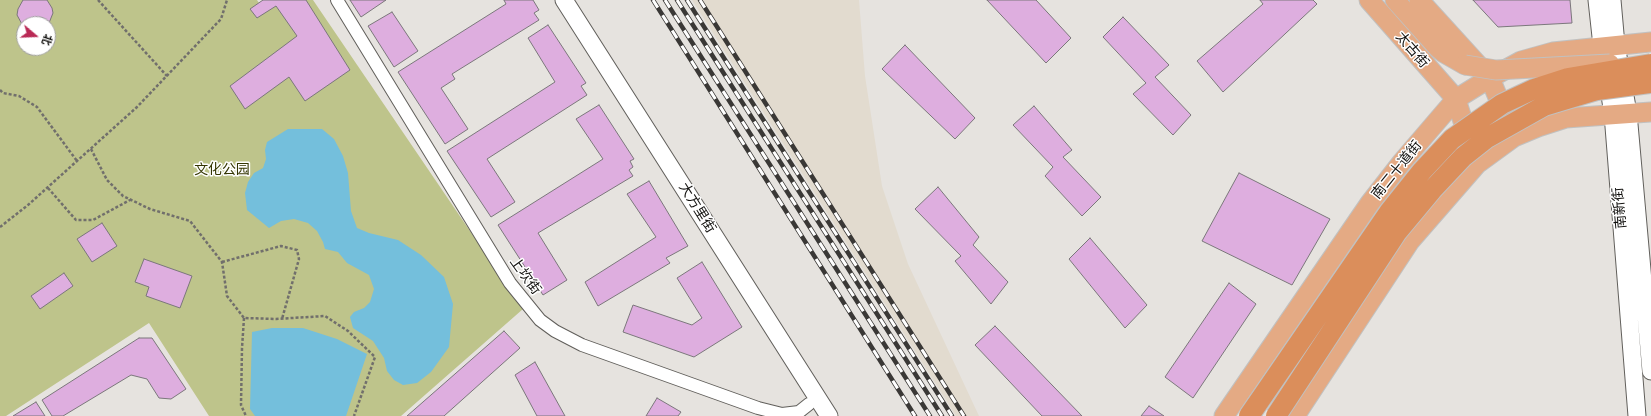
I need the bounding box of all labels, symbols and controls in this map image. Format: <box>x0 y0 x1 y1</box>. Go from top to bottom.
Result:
north arrow <box>16 16 56 56</box>
street label: 太古街 <box>1392 29 1432 71</box>
text: 北 <box>39 32 55 47</box>
street label: 南二十道街 <box>1368 138 1426 202</box>
park label: 文化公园 <box>194 162 250 178</box>
street label: 大方里街 <box>675 180 719 236</box>
street label: 南新街 <box>1610 186 1630 230</box>
street label: 上坎街 <box>506 254 544 298</box>

